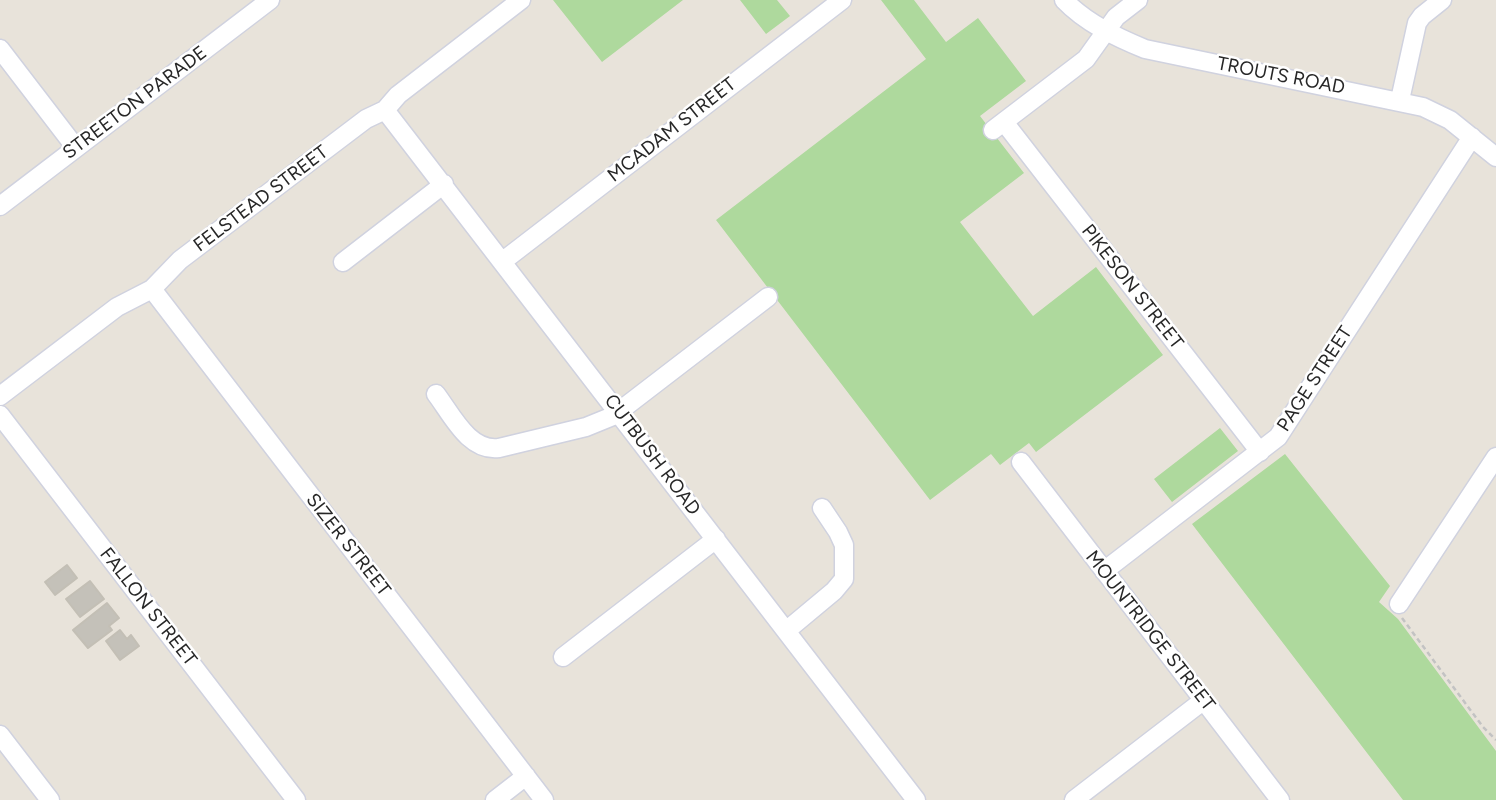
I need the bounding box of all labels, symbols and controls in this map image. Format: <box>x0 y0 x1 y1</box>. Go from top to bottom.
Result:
street label: STREETON PARADE <box>59 41 211 165</box>
street label: TROUTS ROAD <box>1215 52 1347 100</box>
street label: MCADAM STREET <box>603 73 741 187</box>
street label: FELSTEAD STREET <box>189 141 333 257</box>
street label: PIKESON STREET <box>1076 220 1188 354</box>
street label: PAGE STREET <box>1273 322 1357 436</box>
street label: CUTBUSH ROAD <box>599 390 705 520</box>
street label: SIZER STREET <box>301 489 395 601</box>
street label: FALLON STREET <box>95 543 201 671</box>
street label: MOUNTRIDGE STREET <box>1080 546 1220 716</box>

